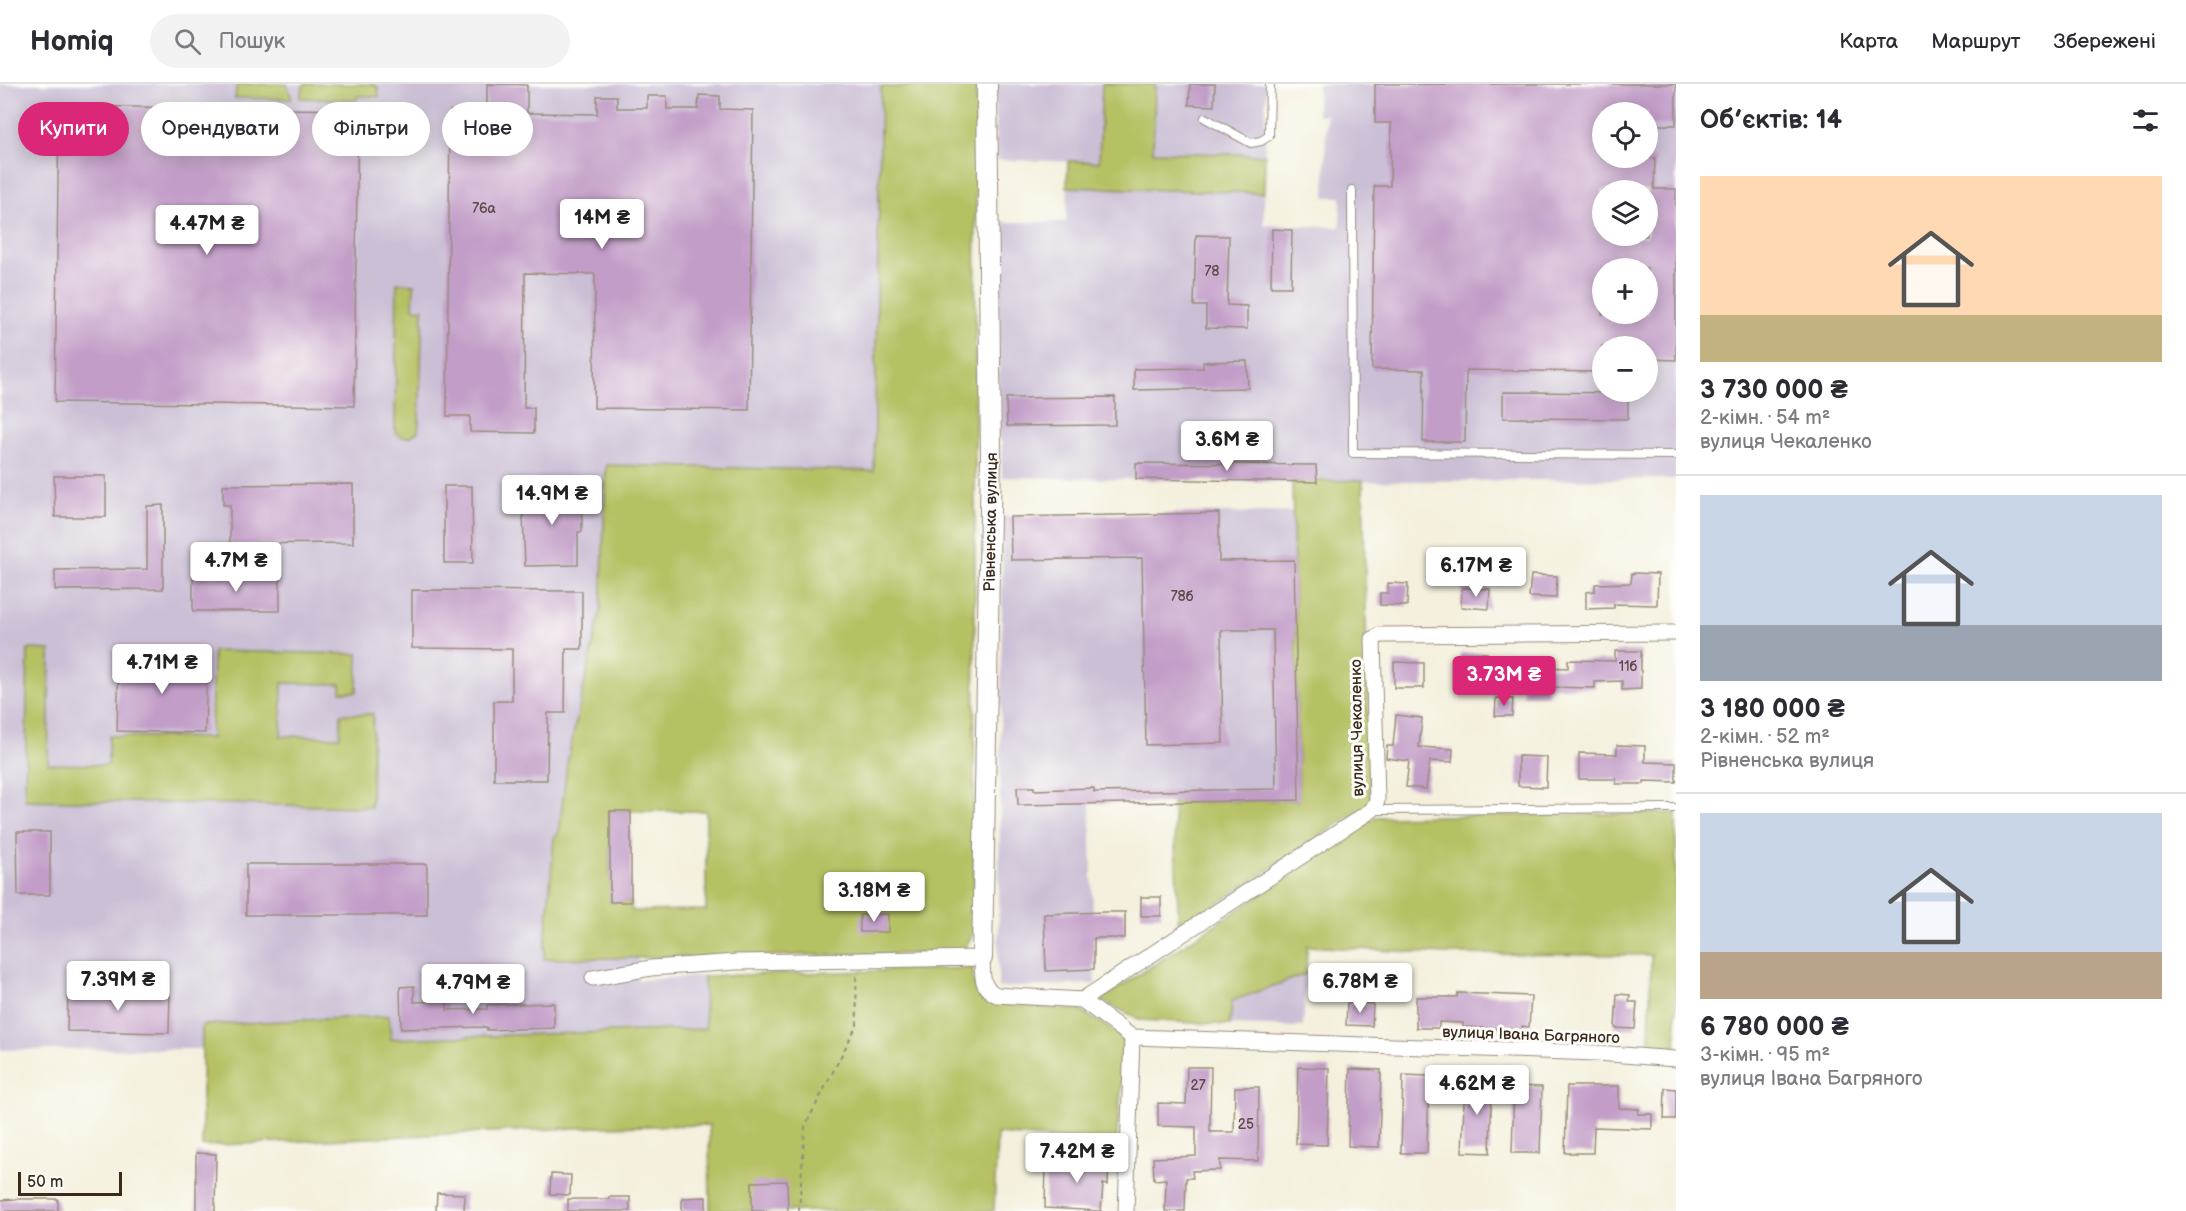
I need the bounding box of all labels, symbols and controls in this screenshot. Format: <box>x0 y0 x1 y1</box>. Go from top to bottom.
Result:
search box <box>150 14 570 68</box>
text: Homiq <box>30 25 114 58</box>
icon: search <box>171 25 204 58</box>
text: Пошук <box>219 28 285 55</box>
text: Карта <box>1839 29 1898 54</box>
text: Маршрут <box>1931 29 2021 54</box>
text: Збережені <box>2054 29 2156 54</box>
chip: Купити <box>18 102 129 156</box>
chip: Орендувати <box>141 102 300 156</box>
chip: Фільтри <box>312 102 430 156</box>
chip: Нове <box>442 102 533 156</box>
map controls <box>1592 102 1658 402</box>
button: locate <box>1592 102 1658 168</box>
icon: filters <box>2129 104 2162 137</box>
text: Об’єктів: 14 <box>1700 105 1842 136</box>
button: layers <box>1592 180 1658 246</box>
pin: 14M ₴ <box>560 199 644 250</box>
house number: 76а <box>472 200 497 217</box>
pin: 4.47M ₴ <box>152 205 262 256</box>
text: 14M ₴ <box>574 206 630 230</box>
text: 4.47M ₴ <box>170 212 244 236</box>
icon: home <box>1877 215 1985 323</box>
button: + <box>1592 258 1658 324</box>
house number: 78 <box>1204 263 1220 280</box>
button: − <box>1592 336 1658 402</box>
text: 3 730 000 ₴ <box>1700 375 1848 406</box>
text: 2-кімн. · 54 m² <box>1700 406 1830 430</box>
pin: 3.6M ₴ <box>1178 421 1276 472</box>
text: 3.6M ₴ <box>1195 428 1259 452</box>
text: вулиця Чекаленко <box>1700 430 1872 454</box>
street label: Рівненська вулиця <box>981 452 1002 592</box>
pin: 14.9M ₴ <box>497 475 607 526</box>
text: 14.9M ₴ <box>516 482 588 506</box>
icon: home <box>1877 534 1985 642</box>
pin: 4.7M ₴ <box>187 542 285 593</box>
pin: 6.17M ₴ <box>1421 547 1531 598</box>
text: 4.7M ₴ <box>204 549 268 573</box>
text: 6.17M ₴ <box>1440 554 1512 578</box>
house number: 78б <box>1171 588 1194 605</box>
pin: 4.71M ₴ <box>107 644 217 695</box>
text: 4.71M ₴ <box>126 651 198 675</box>
pin: 3.73M ₴ <box>1449 656 1559 707</box>
house number: 11б <box>1619 658 1638 675</box>
street label: вулиця Чекаленко <box>1347 659 1368 797</box>
text: 3.73M ₴ <box>1467 663 1541 687</box>
text: 3 180 000 ₴ <box>1700 694 1845 725</box>
text: 2-кімн. · 52 m² <box>1700 725 1830 749</box>
text: Рівненська вулиця <box>1700 749 1874 773</box>
icon: home <box>1877 852 1985 960</box>
pin: 3.18M ₴ <box>819 872 929 923</box>
text: 3.18M ₴ <box>838 879 910 903</box>
pin: 7.39M ₴ <box>63 961 173 1012</box>
pin: 6.78M ₴ <box>1305 963 1415 1014</box>
pin: 4.79M ₴ <box>418 964 528 1015</box>
text: 7.39M ₴ <box>81 968 155 992</box>
text: 6.78M ₴ <box>1322 970 1398 994</box>
text: 4.79M ₴ <box>436 971 510 995</box>
text: 6 780 000 ₴ <box>1700 1012 1849 1043</box>
street label: вулиця Івана Багряного <box>1442 1023 1620 1048</box>
text: 3-кімн. · 95 m² <box>1700 1043 1830 1067</box>
pin: 4.62M ₴ <box>1422 1065 1532 1116</box>
text: вулиця Івана Багряного <box>1700 1067 1922 1091</box>
text: 4.62M ₴ <box>1439 1072 1515 1096</box>
house number: 27 <box>1190 1077 1206 1094</box>
house number: 25 <box>1238 1116 1254 1133</box>
pin: 7.42M ₴ <box>1022 1133 1132 1184</box>
text: 7.42M ₴ <box>1039 1140 1115 1164</box>
scale bar <box>18 1169 122 1196</box>
text: 50 m <box>27 1173 63 1192</box>

